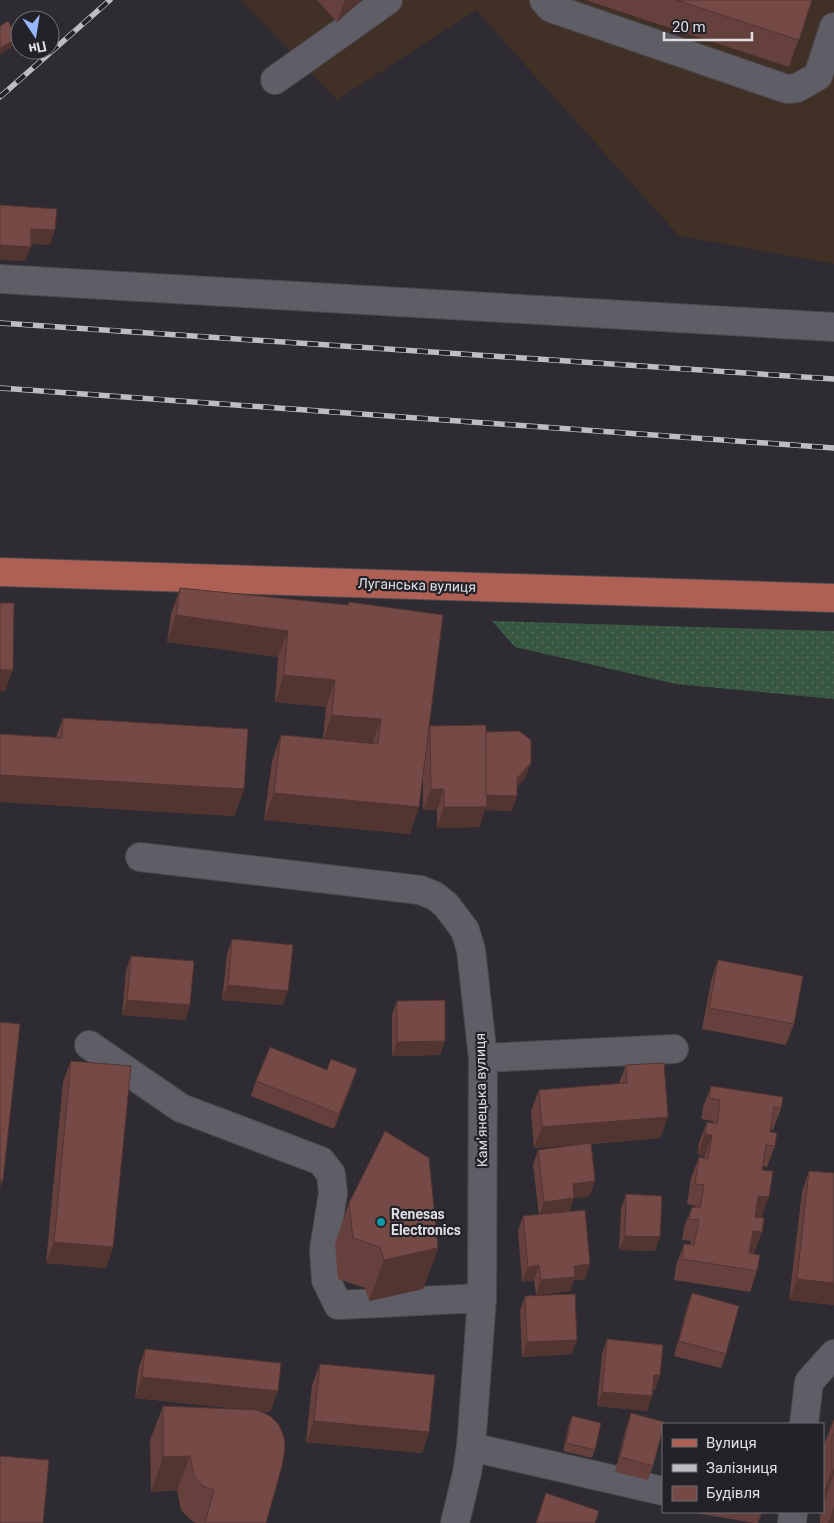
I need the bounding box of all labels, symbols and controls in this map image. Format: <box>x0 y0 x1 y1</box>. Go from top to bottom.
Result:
north arrow <box>10 10 60 60</box>
scale bar <box>664 10 752 42</box>
text: 20 m <box>672 18 706 36</box>
text: Пн <box>27 38 48 57</box>
street label: Луганська вулиця <box>358 575 476 595</box>
street label: Камʼянецька вулиця <box>472 1033 490 1167</box>
place label: Renesas Electronics <box>391 1206 461 1238</box>
marker: Renesas Electronics <box>375 1216 387 1228</box>
legend <box>662 1423 824 1513</box>
text: Вулиця <box>706 1434 757 1452</box>
text: Залізниця <box>706 1459 778 1477</box>
text: Будівля <box>706 1484 760 1502</box>

